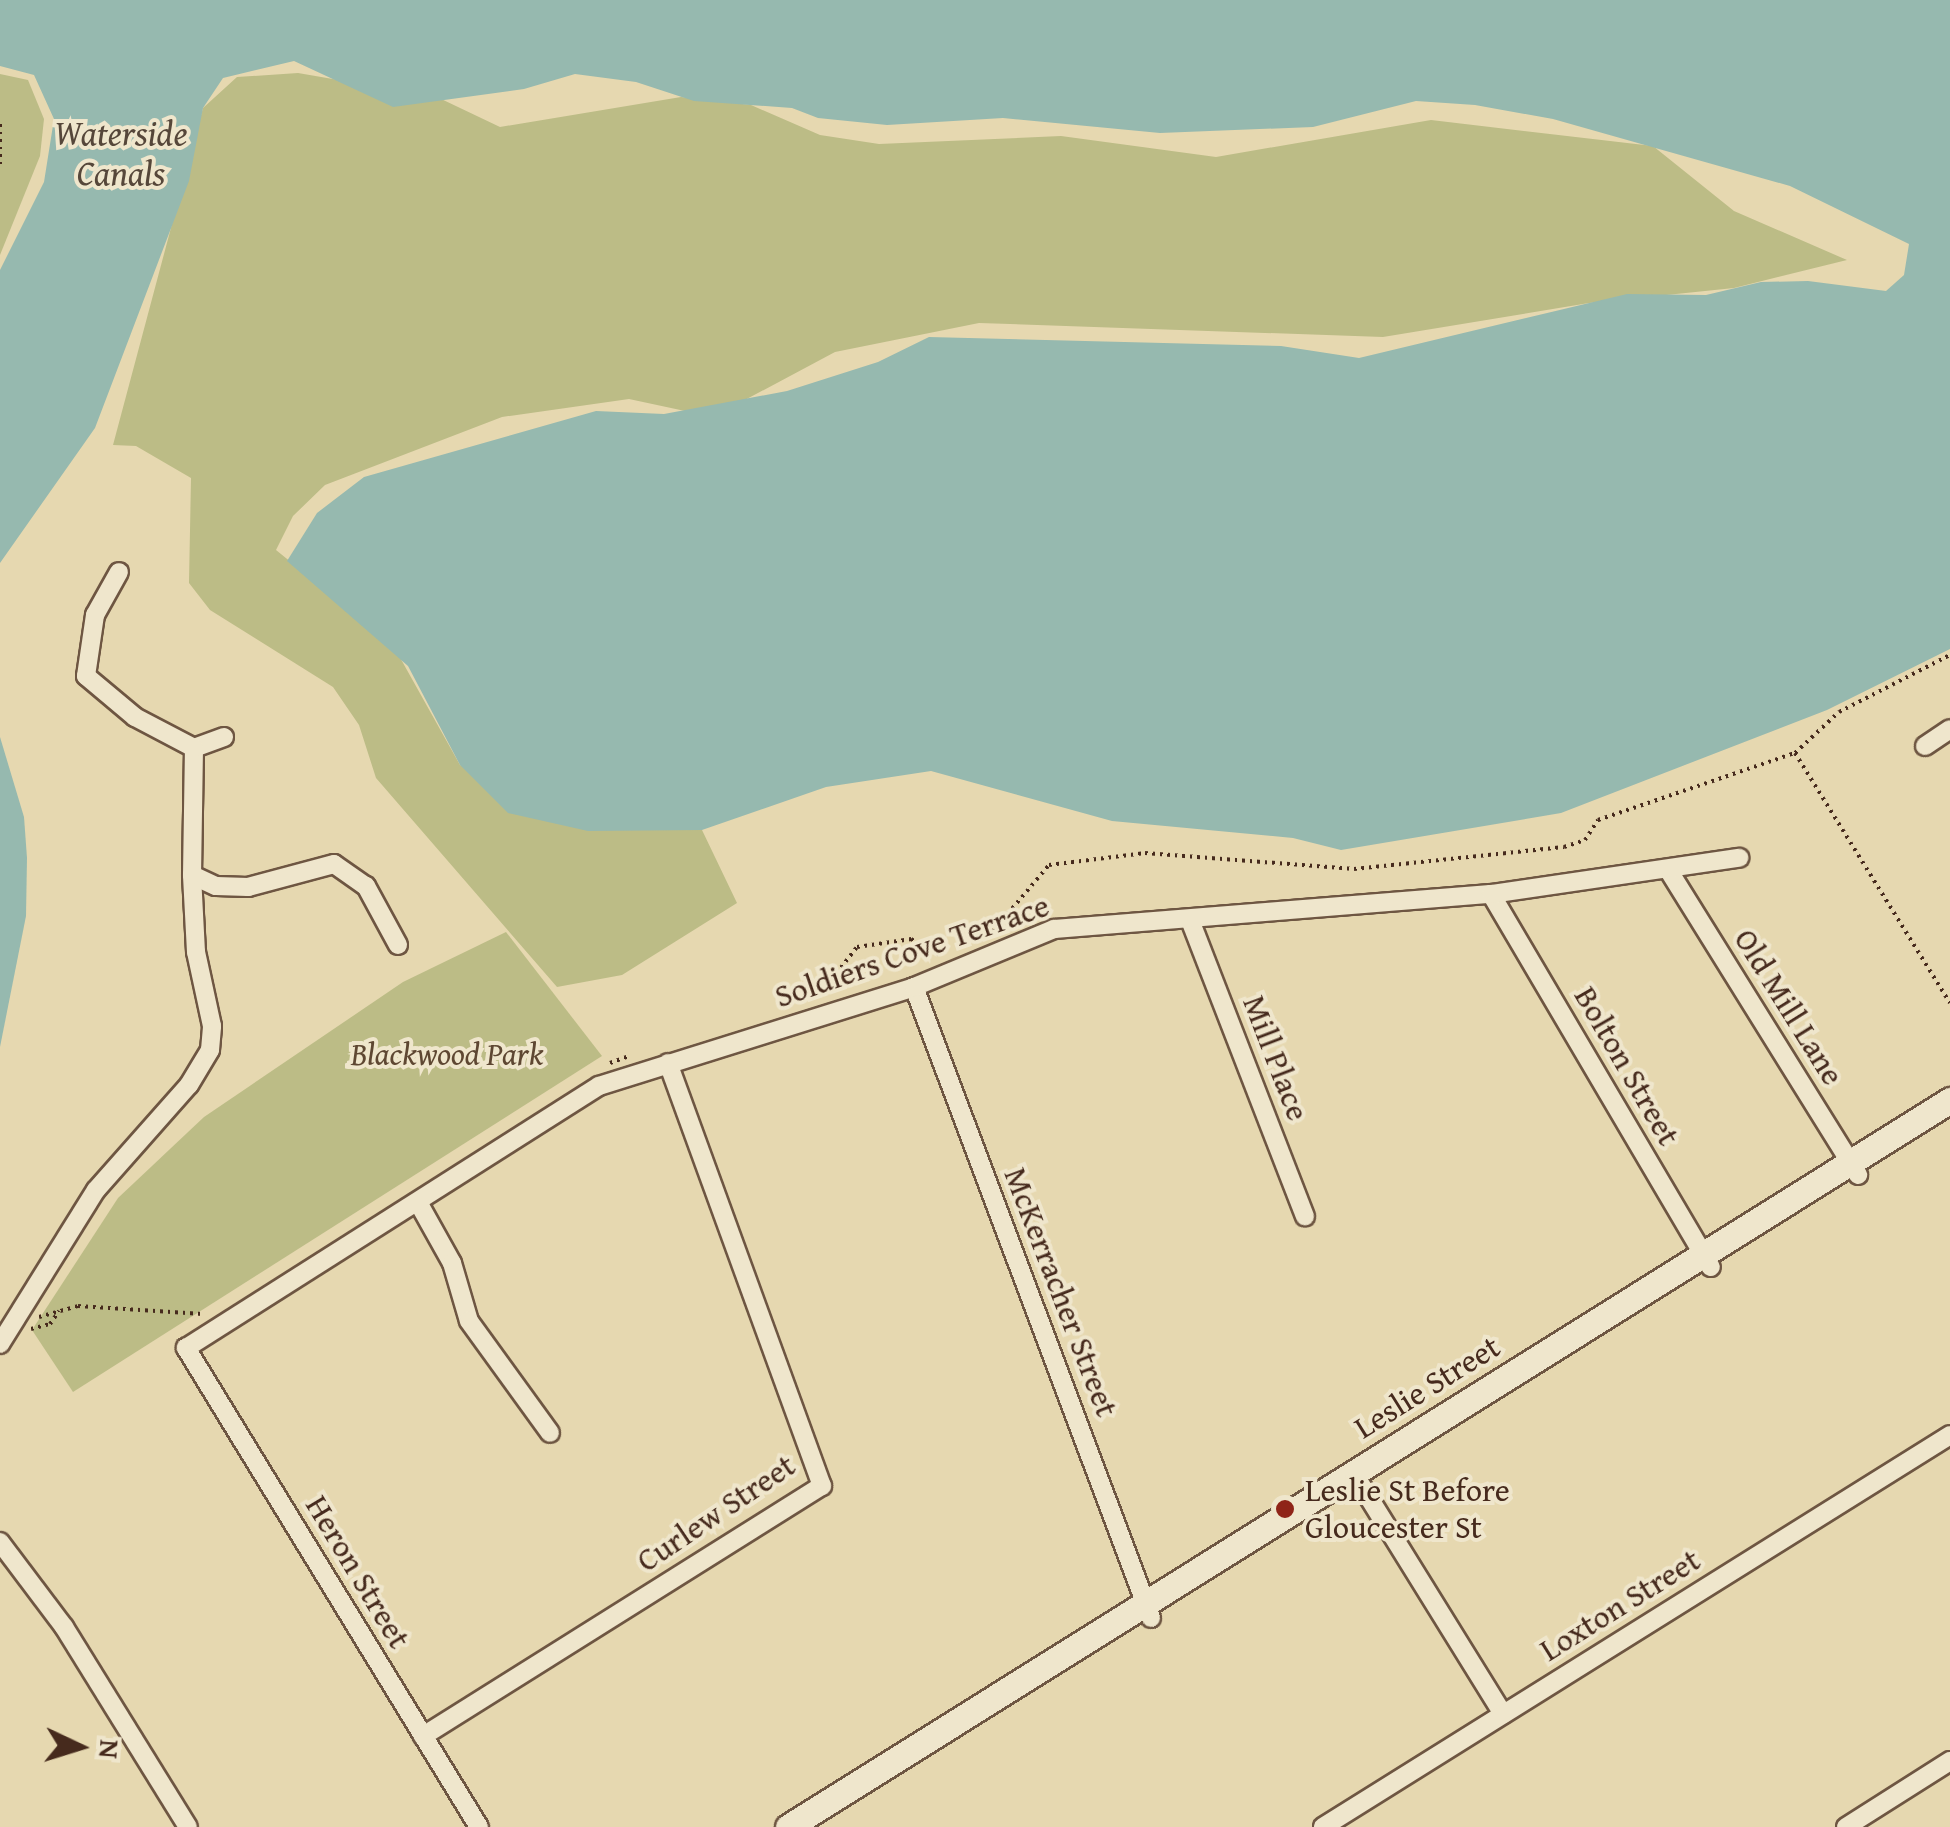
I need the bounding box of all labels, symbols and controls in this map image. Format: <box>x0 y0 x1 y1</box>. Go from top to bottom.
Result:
water label: Waterside Canals <box>55 112 187 194</box>
street label: Soldiers Cove Terrace <box>770 886 1054 1016</box>
street label: Old Mill Lane <box>1726 922 1852 1092</box>
street label: Bolton Street <box>1566 980 1688 1152</box>
street label: Mill Place <box>1235 990 1317 1126</box>
park label: Blackwood Park <box>351 1035 543 1073</box>
street label: McKerracher Street <box>996 1162 1126 1422</box>
street label: Leslie Street <box>1347 1327 1507 1447</box>
street label: Curlew Street <box>630 1446 802 1580</box>
place label: Leslie St Before Gloucester St <box>1305 1472 1510 1547</box>
street label: Heron Street <box>297 1489 419 1655</box>
marker: Leslie St Before Gloucester St <box>1274 1498 1296 1520</box>
street label: Loxton Street <box>1533 1541 1707 1669</box>
north arrow <box>30 1697 130 1797</box>
text: N <box>89 1738 132 1760</box>

